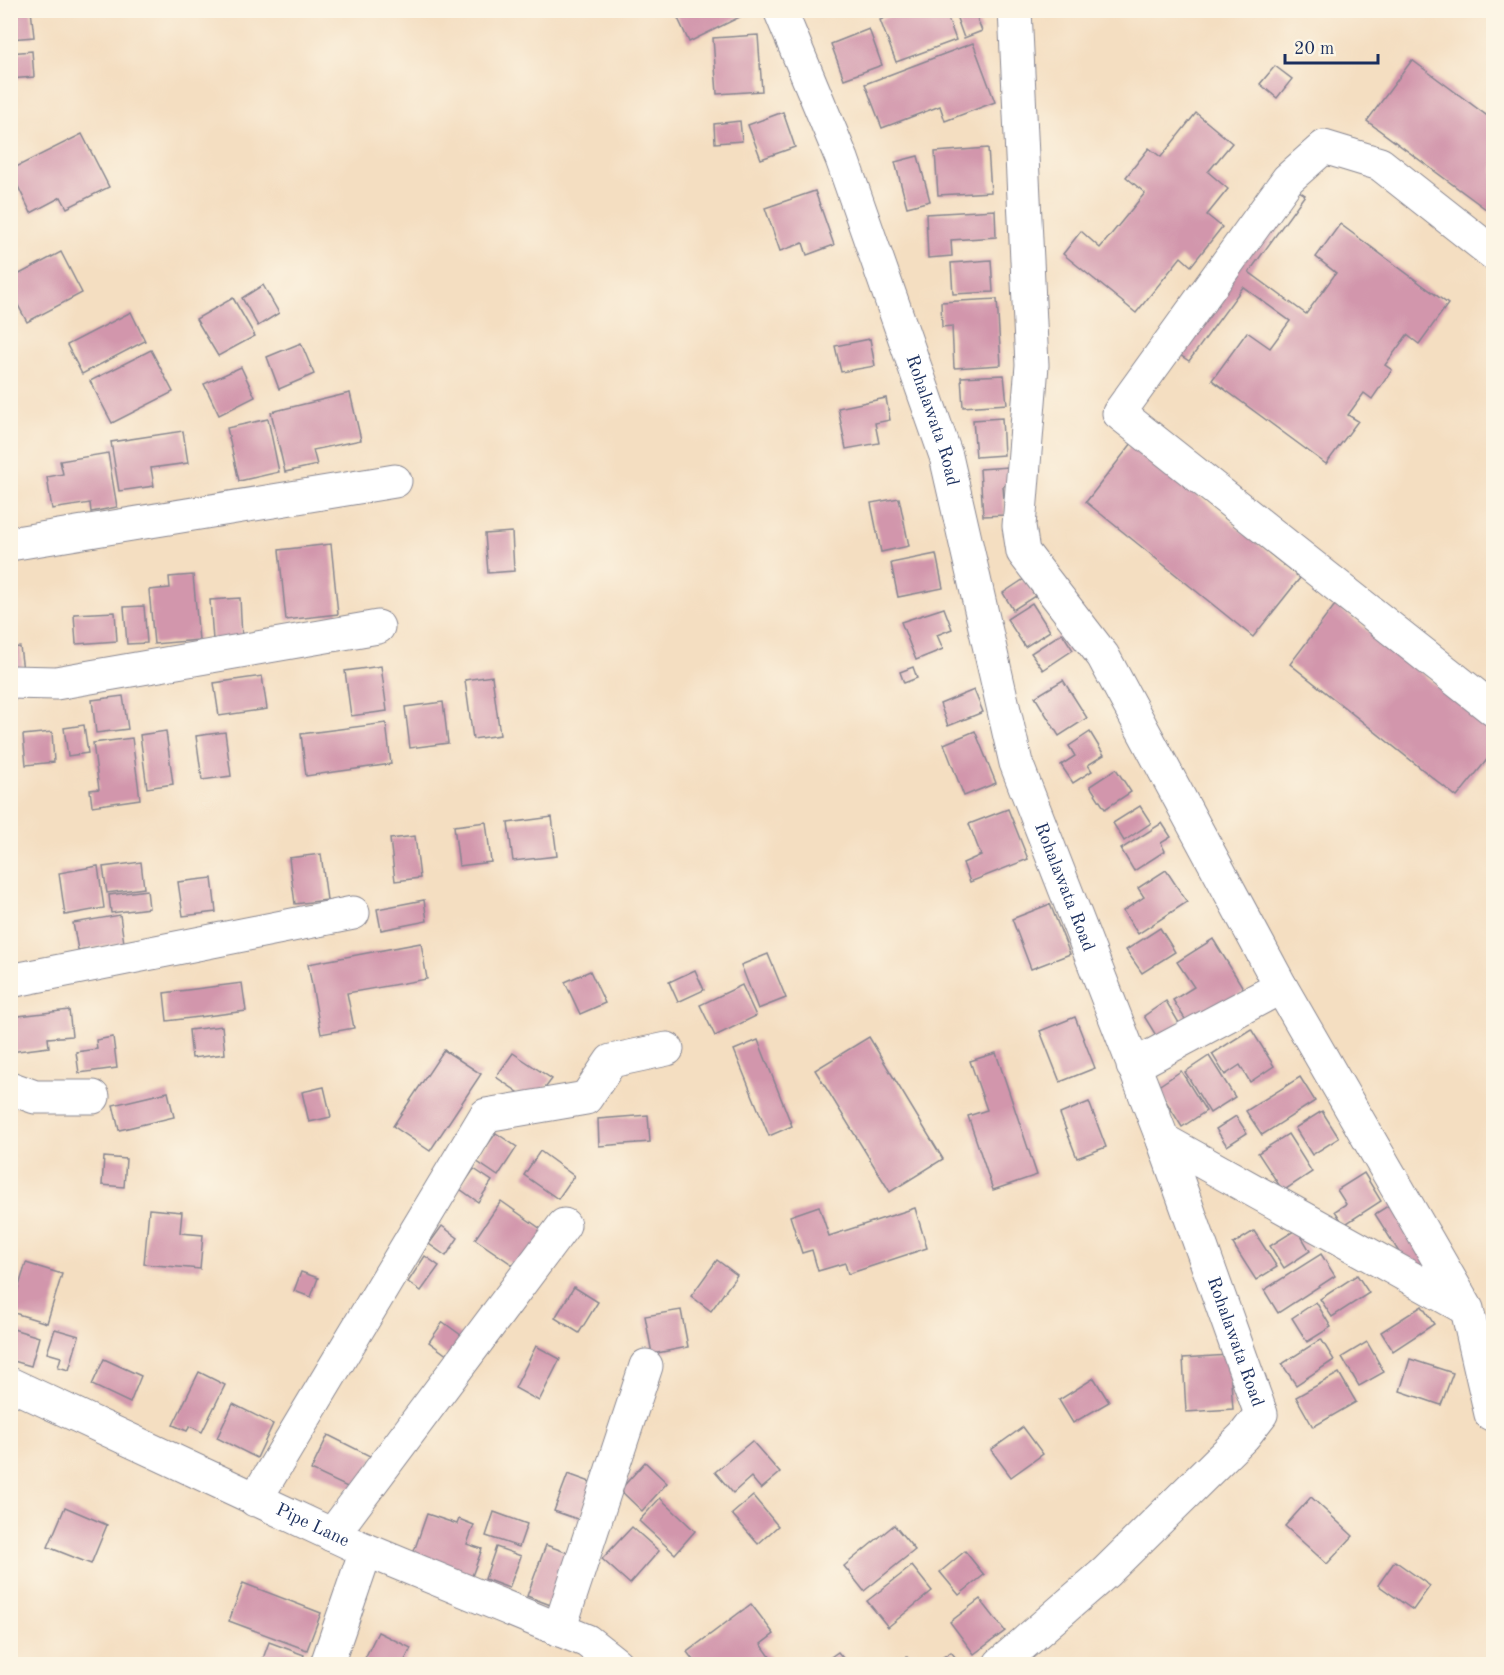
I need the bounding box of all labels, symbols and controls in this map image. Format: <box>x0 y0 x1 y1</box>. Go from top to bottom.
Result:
scale bar <box>1285 27 1378 65</box>
text: 20 m <box>1294 40 1334 58</box>
street label: Rohalawata Road <box>902 353 961 487</box>
street label: Rohalawata Road <box>1031 820 1098 954</box>
street label: Rohalawata Road <box>1204 1275 1267 1409</box>
street label: Pipe Lane <box>273 1501 352 1550</box>

